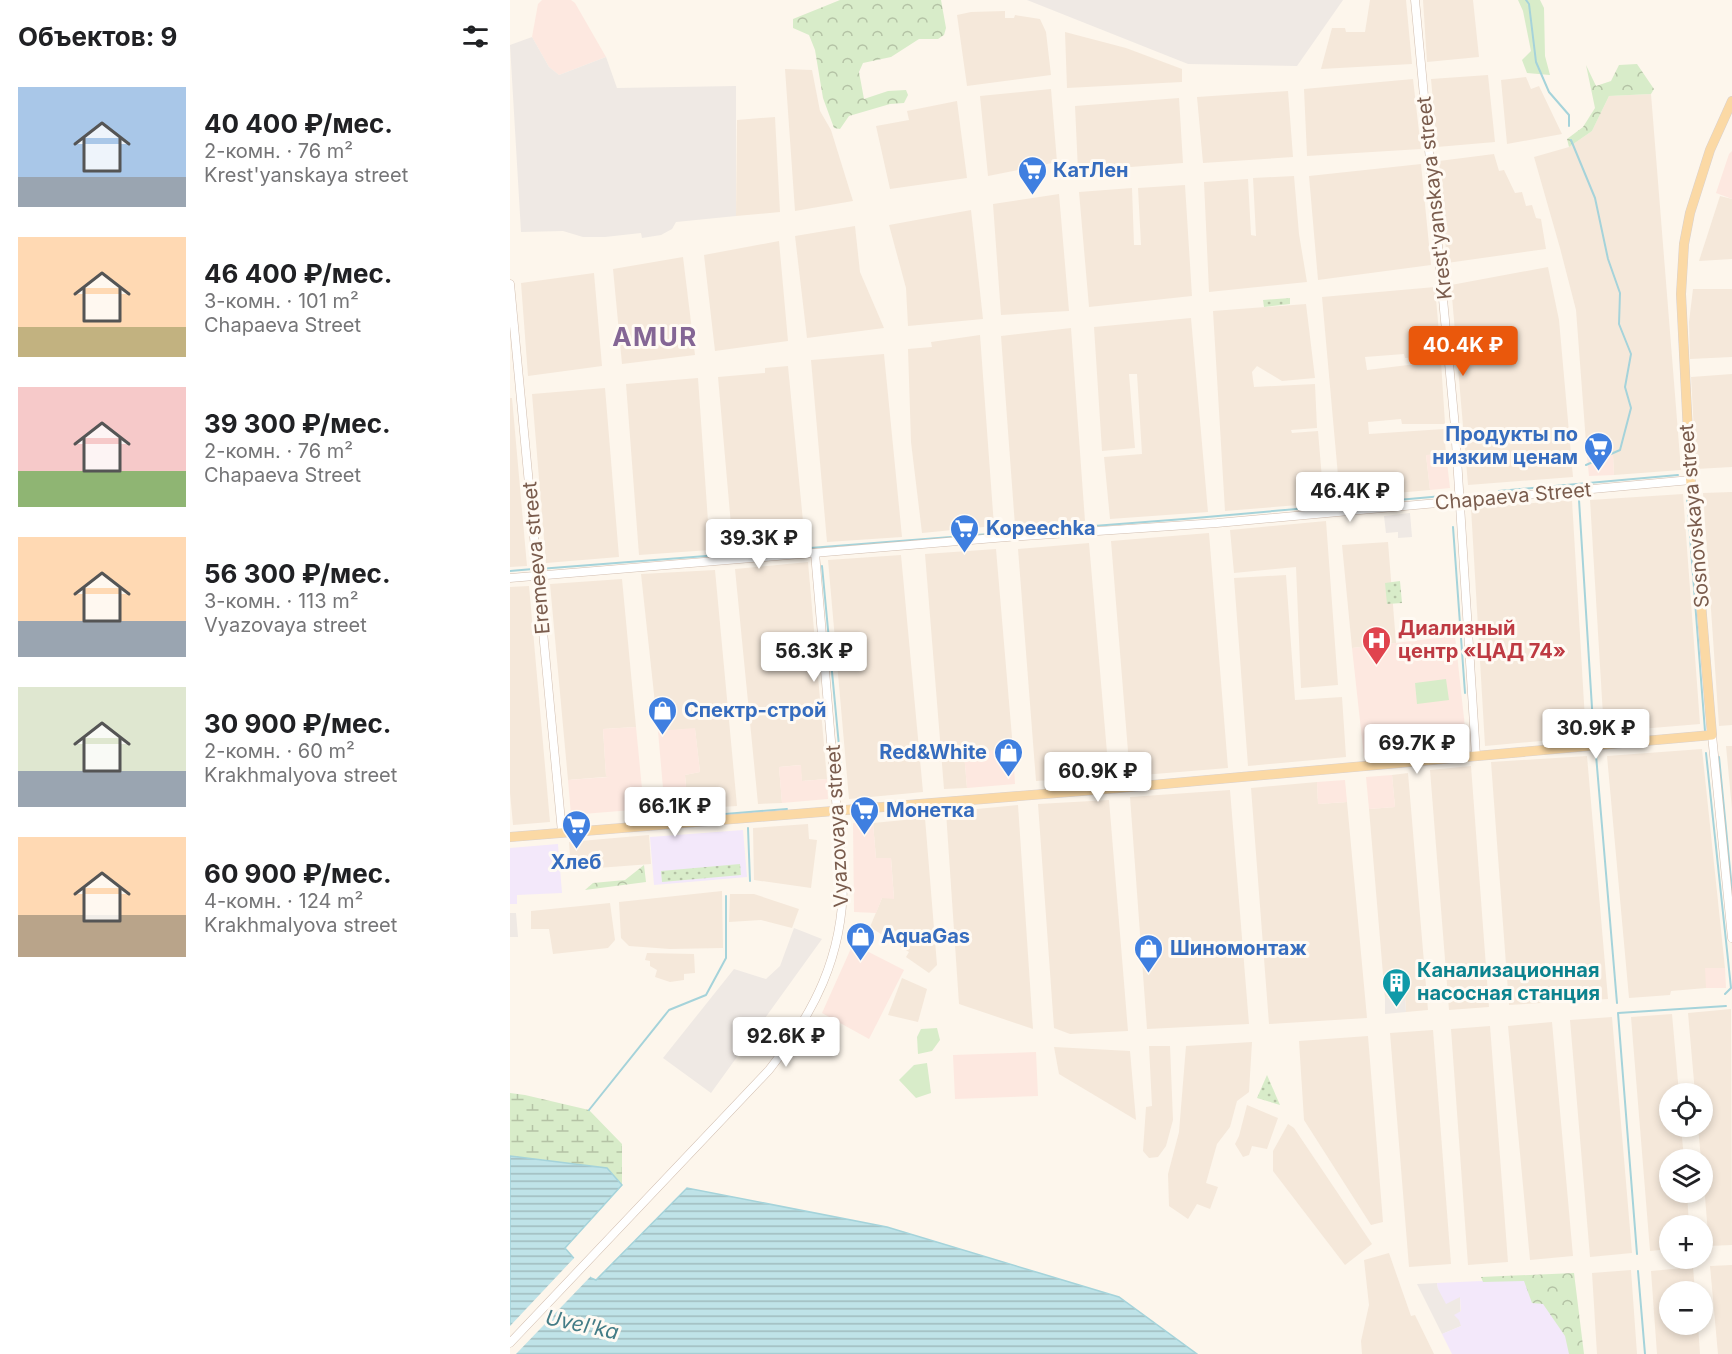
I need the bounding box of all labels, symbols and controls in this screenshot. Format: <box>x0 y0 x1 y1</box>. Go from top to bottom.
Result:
icon: filters <box>459 20 492 53</box>
text: Объектов: 9 <box>18 21 177 52</box>
street label: Krest'yanskaya street <box>1411 95 1457 301</box>
text: 40 400 ₽/мес. <box>204 108 393 139</box>
icon: home <box>66 111 138 183</box>
text: 2-комн. · 76 m² <box>204 139 353 163</box>
supermarket icon: КатЛен <box>1016 154 1048 196</box>
place label: КатЛен <box>1053 158 1129 182</box>
text: Krest'yanskaya street <box>204 163 408 187</box>
text: 46 400 ₽/мес. <box>204 258 392 289</box>
icon: home <box>66 261 138 333</box>
text: 3-комн. · 101 m² <box>204 289 359 313</box>
text: Chapaeva Street <box>204 313 361 337</box>
district label: AMUR <box>612 321 698 352</box>
pin: 40.4K ₽ <box>1408 326 1518 377</box>
text: 40.4K ₽ <box>1423 333 1503 357</box>
text: 39 300 ₽/мес. <box>204 408 391 439</box>
icon: home <box>66 411 138 483</box>
place label: Продукты по низким ценам <box>1432 422 1578 469</box>
street label: Sosnovskaya street <box>1674 423 1714 609</box>
supermarket icon: Продукты по низким ценам <box>1583 430 1615 472</box>
text: 2-комн. · 76 m² <box>204 439 353 463</box>
text: Chapaeva Street <box>204 463 361 487</box>
pin: 46.4K ₽ <box>1295 472 1405 523</box>
street label: Chapaeva Street <box>1434 477 1593 515</box>
text: 46.4K ₽ <box>1310 479 1390 503</box>
street label: Eremeeva street <box>517 480 555 636</box>
supermarket icon: Kopeechka <box>949 512 981 554</box>
place label: Kopeechka <box>986 516 1096 540</box>
pin: 39.3K ₽ <box>704 519 814 570</box>
text: 39.3K ₽ <box>720 526 798 550</box>
text: 56 300 ₽/мес. <box>204 558 391 589</box>
icon: home <box>66 561 138 633</box>
text: 3-комн. · 113 m² <box>204 589 359 613</box>
text: Vyazovaya street <box>204 613 367 637</box>
place label: Диализный центр «ЦАД 74» <box>1398 616 1566 663</box>
hospital icon: Диализный центр «ЦАД 74» <box>1361 624 1393 666</box>
pin: 56.3K ₽ <box>759 632 869 683</box>
text: 56.3K ₽ <box>775 639 853 663</box>
shop icon: Спектр-строй <box>647 694 679 736</box>
place label: Спектр-строй <box>684 698 826 722</box>
text: 30 900 ₽/мес. <box>204 708 392 739</box>
pin: 30.9K ₽ <box>1541 709 1651 760</box>
icon: home <box>66 711 138 783</box>
text: 30.9K ₽ <box>1556 716 1636 740</box>
pin: 69.7K ₽ <box>1362 724 1472 775</box>
text: 69.7K ₽ <box>1378 731 1456 755</box>
shop icon: Red&White <box>992 736 1024 778</box>
text: 2-комн. · 60 m² <box>204 739 355 763</box>
place label: Red&White <box>879 740 987 764</box>
street label: Vyazovaya street <box>821 744 853 908</box>
pin: 60.9K ₽ <box>1043 752 1153 803</box>
text: 60.9K ₽ <box>1058 759 1138 783</box>
text: Krakhmalyova street <box>204 763 397 787</box>
pin: 66.1K ₽ <box>620 787 730 838</box>
text: 66.1K ₽ <box>639 794 711 818</box>
supermarket icon: Монетка <box>849 794 881 836</box>
place label: Монетка <box>886 798 975 822</box>
supermarket icon: Хлеб <box>560 808 592 850</box>
place label: Хлеб <box>551 850 601 874</box>
text: 60 900 ₽/мес. <box>204 858 392 889</box>
icon: home <box>66 861 138 933</box>
text: 4-комн. · 124 m² <box>204 889 363 913</box>
text: Krakhmalyova street <box>204 913 397 937</box>
shop icon: AquaGas <box>844 920 876 962</box>
place label: AquaGas <box>881 924 970 948</box>
shop icon: Шиномонтаж <box>1133 932 1165 974</box>
place label: Шиномонтаж <box>1170 936 1307 960</box>
place label: Канализационная насосная станция <box>1417 958 1600 1005</box>
building icon: Канализационная насосная станция <box>1380 966 1412 1008</box>
pin: 92.6K ₽ <box>731 1017 841 1068</box>
text: 92.6K ₽ <box>747 1024 825 1048</box>
map controls <box>1659 1083 1713 1335</box>
button: locate <box>1659 1083 1713 1137</box>
button: layers <box>1659 1149 1713 1203</box>
button: + <box>1659 1215 1713 1269</box>
button: − <box>1659 1281 1713 1335</box>
water label: Uvel'ka <box>543 1305 621 1344</box>

